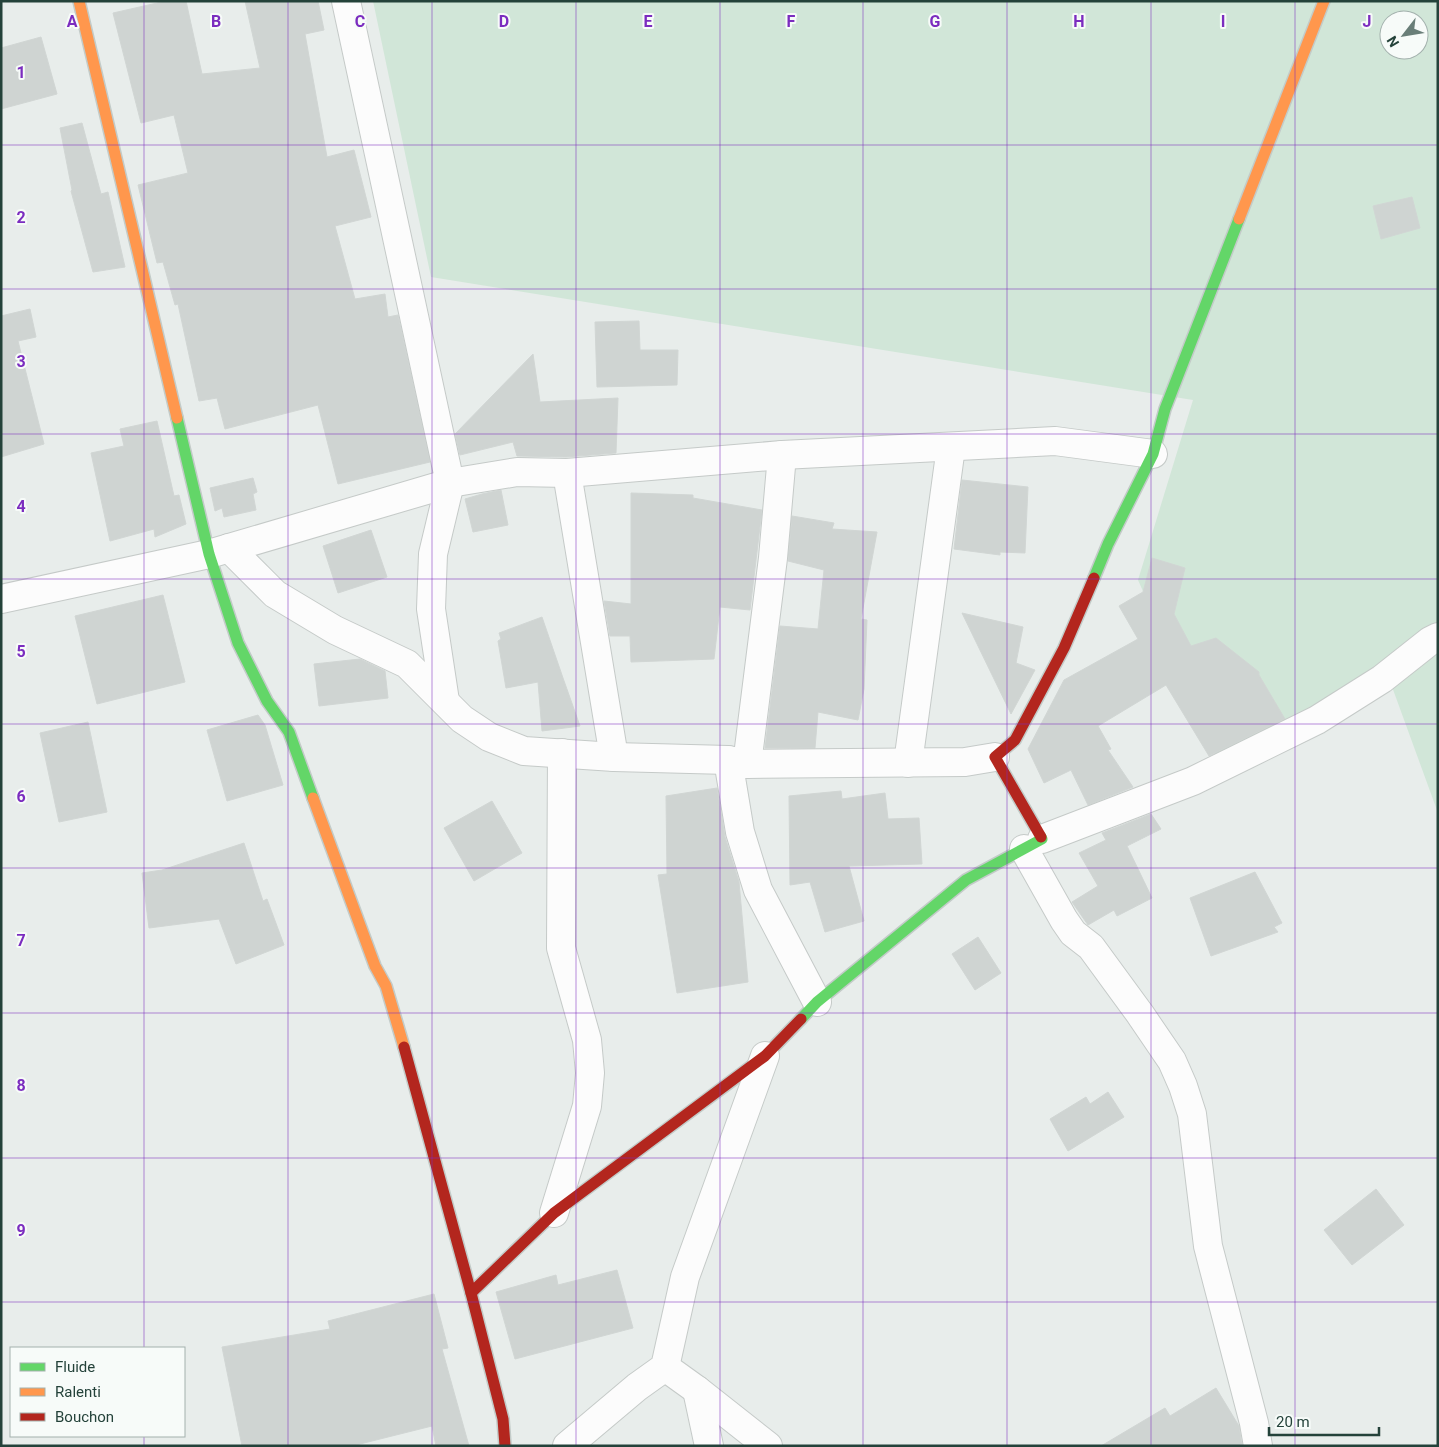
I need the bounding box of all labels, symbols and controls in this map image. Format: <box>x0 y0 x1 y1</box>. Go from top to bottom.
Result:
north arrow <box>1379 10 1429 60</box>
text: A <box>67 12 78 31</box>
text: B <box>211 12 221 31</box>
text: C <box>355 12 365 31</box>
text: D <box>499 12 509 31</box>
text: E <box>644 12 653 31</box>
text: F <box>787 12 796 31</box>
text: G <box>930 12 941 31</box>
text: H <box>1073 12 1085 31</box>
text: I <box>1221 12 1225 31</box>
text: J <box>1363 12 1371 31</box>
text: N <box>1383 33 1402 50</box>
text: 1 <box>16 63 26 82</box>
text: 2 <box>16 208 26 227</box>
text: 3 <box>16 352 26 371</box>
text: 4 <box>16 497 26 516</box>
text: 5 <box>16 642 26 661</box>
text: 6 <box>16 787 26 806</box>
text: 7 <box>16 931 26 950</box>
text: 8 <box>16 1076 26 1095</box>
text: 9 <box>16 1221 26 1240</box>
legend <box>10 1347 185 1437</box>
text: Fluide <box>55 1358 95 1376</box>
text: Ralenti <box>55 1383 101 1401</box>
scale bar <box>1269 1404 1379 1436</box>
text: Bouchon <box>55 1408 114 1426</box>
text: 20 m <box>1276 1413 1310 1431</box>

